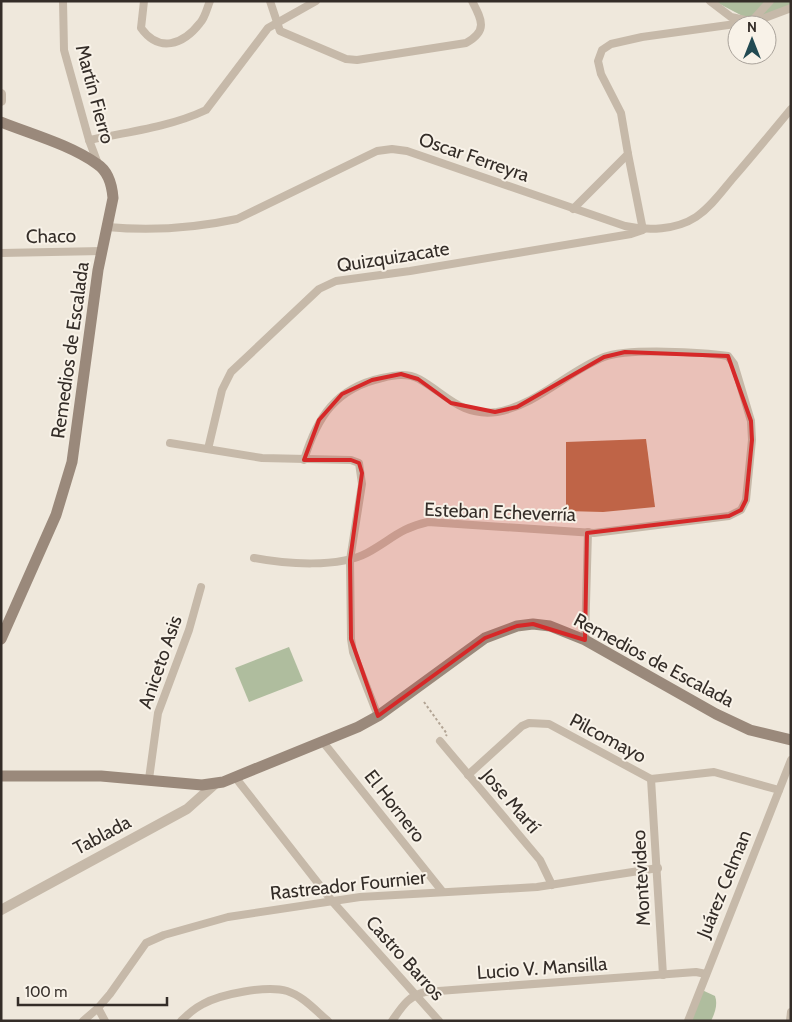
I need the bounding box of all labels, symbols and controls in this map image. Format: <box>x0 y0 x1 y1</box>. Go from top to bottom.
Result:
north arrow <box>727 15 777 65</box>
text: N <box>747 18 757 36</box>
street label: Martín Fierro <box>71 42 119 146</box>
street label: Oscar Ferreyra <box>416 127 532 187</box>
street label: Chaco <box>26 224 76 248</box>
street label: Quizquizacate <box>335 237 451 277</box>
street label: Remedios de Escalada <box>46 260 94 440</box>
street label: Esteban Echeverría <box>424 498 576 526</box>
street label: Remedios de Escalada <box>570 608 738 712</box>
street label: Aniceto Asis <box>133 612 187 712</box>
street label: Pilcomayo <box>566 708 650 768</box>
street label: Jose Martí <box>476 763 545 838</box>
street label: El Hornero <box>360 765 430 847</box>
street label: Tablada <box>69 810 135 860</box>
street label: Juárez Celman <box>692 827 756 942</box>
street label: Montevideo <box>627 829 655 927</box>
street label: Rastreador Fournier <box>269 865 427 905</box>
street label: Castro Barros <box>361 911 449 1005</box>
street label: Lucio V. Mansilla <box>476 952 608 984</box>
scale bar <box>18 974 166 1006</box>
text: 100 m <box>25 983 67 1001</box>

